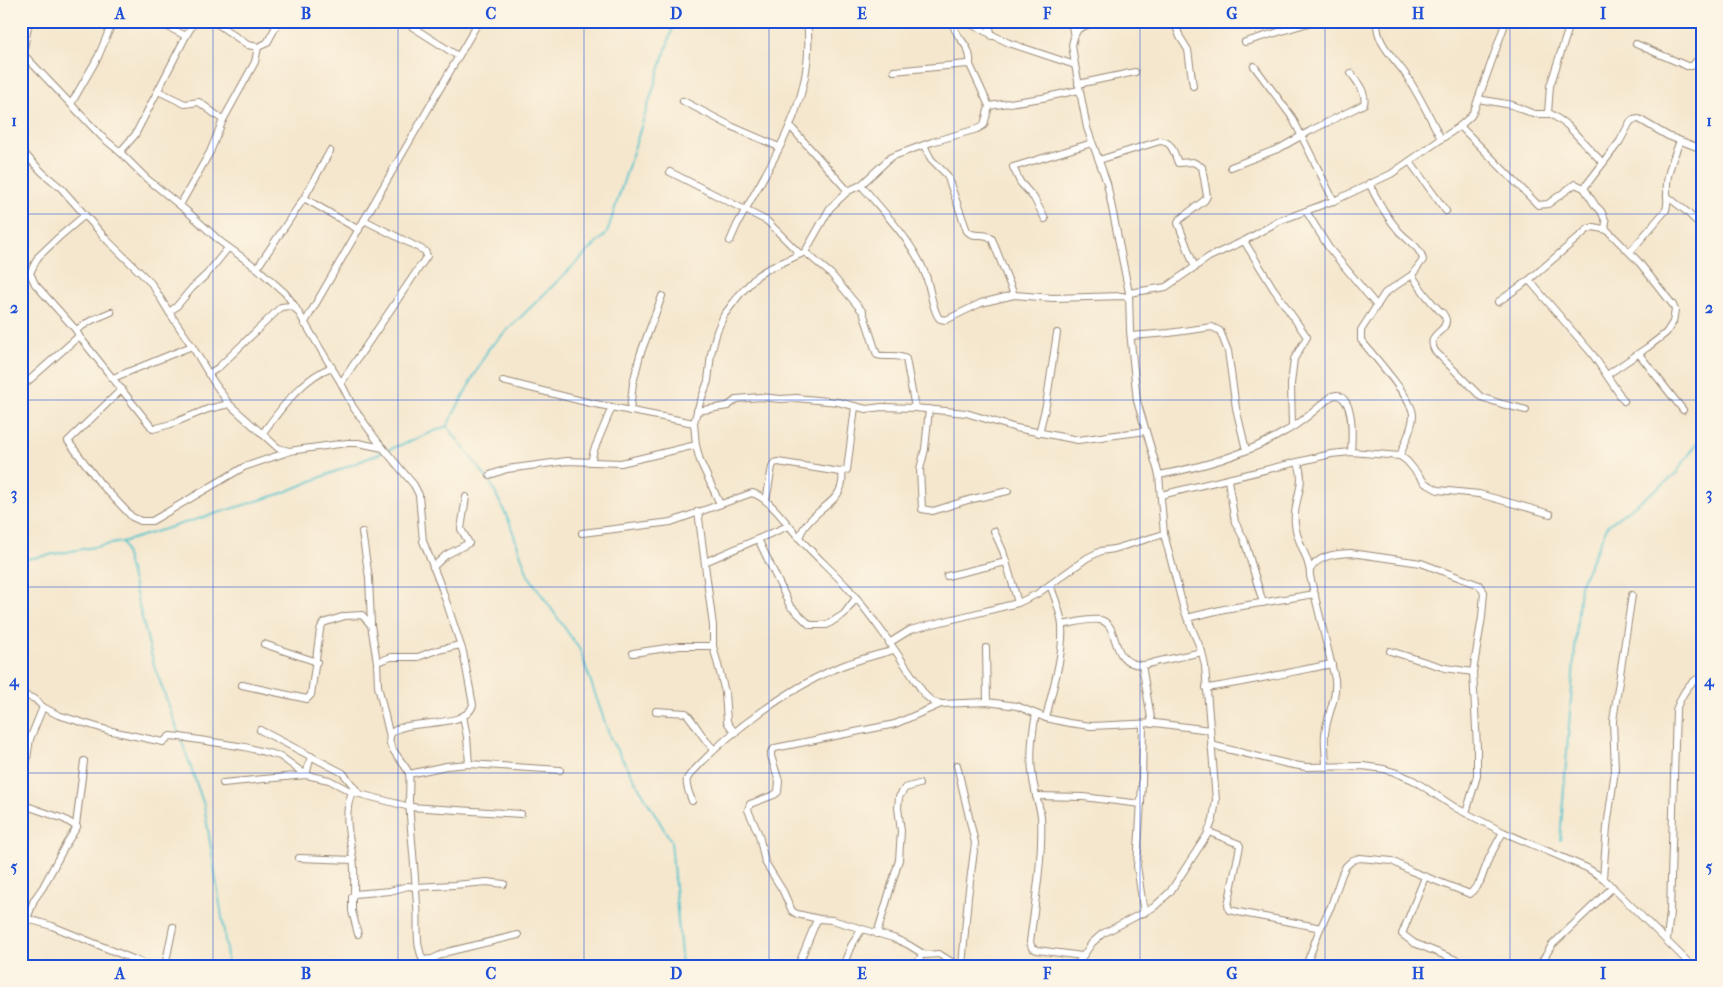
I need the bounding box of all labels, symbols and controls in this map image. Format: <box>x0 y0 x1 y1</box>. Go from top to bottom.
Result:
text: A <box>114 4 126 23</box>
text: B <box>301 4 311 23</box>
text: C <box>486 4 497 23</box>
text: D <box>670 4 682 23</box>
text: E <box>857 4 867 23</box>
text: F <box>1042 4 1052 23</box>
text: G <box>1226 4 1238 23</box>
text: H <box>1412 4 1425 23</box>
text: I <box>1600 4 1607 23</box>
text: 1 <box>11 111 17 130</box>
text: 1 <box>1706 111 1712 130</box>
text: 2 <box>10 298 18 317</box>
text: 2 <box>1705 298 1713 317</box>
text: 3 <box>11 484 17 504</box>
text: 3 <box>1706 484 1712 504</box>
text: 4 <box>8 671 20 691</box>
text: 4 <box>1703 671 1715 691</box>
text: 5 <box>11 857 18 876</box>
text: 5 <box>1706 857 1713 876</box>
text: A <box>114 964 126 983</box>
text: B <box>301 964 311 983</box>
text: C <box>486 964 497 983</box>
text: D <box>670 964 682 983</box>
text: E <box>857 964 867 983</box>
text: F <box>1042 964 1052 983</box>
text: G <box>1226 964 1238 983</box>
text: H <box>1412 964 1425 983</box>
text: I <box>1600 964 1607 983</box>

